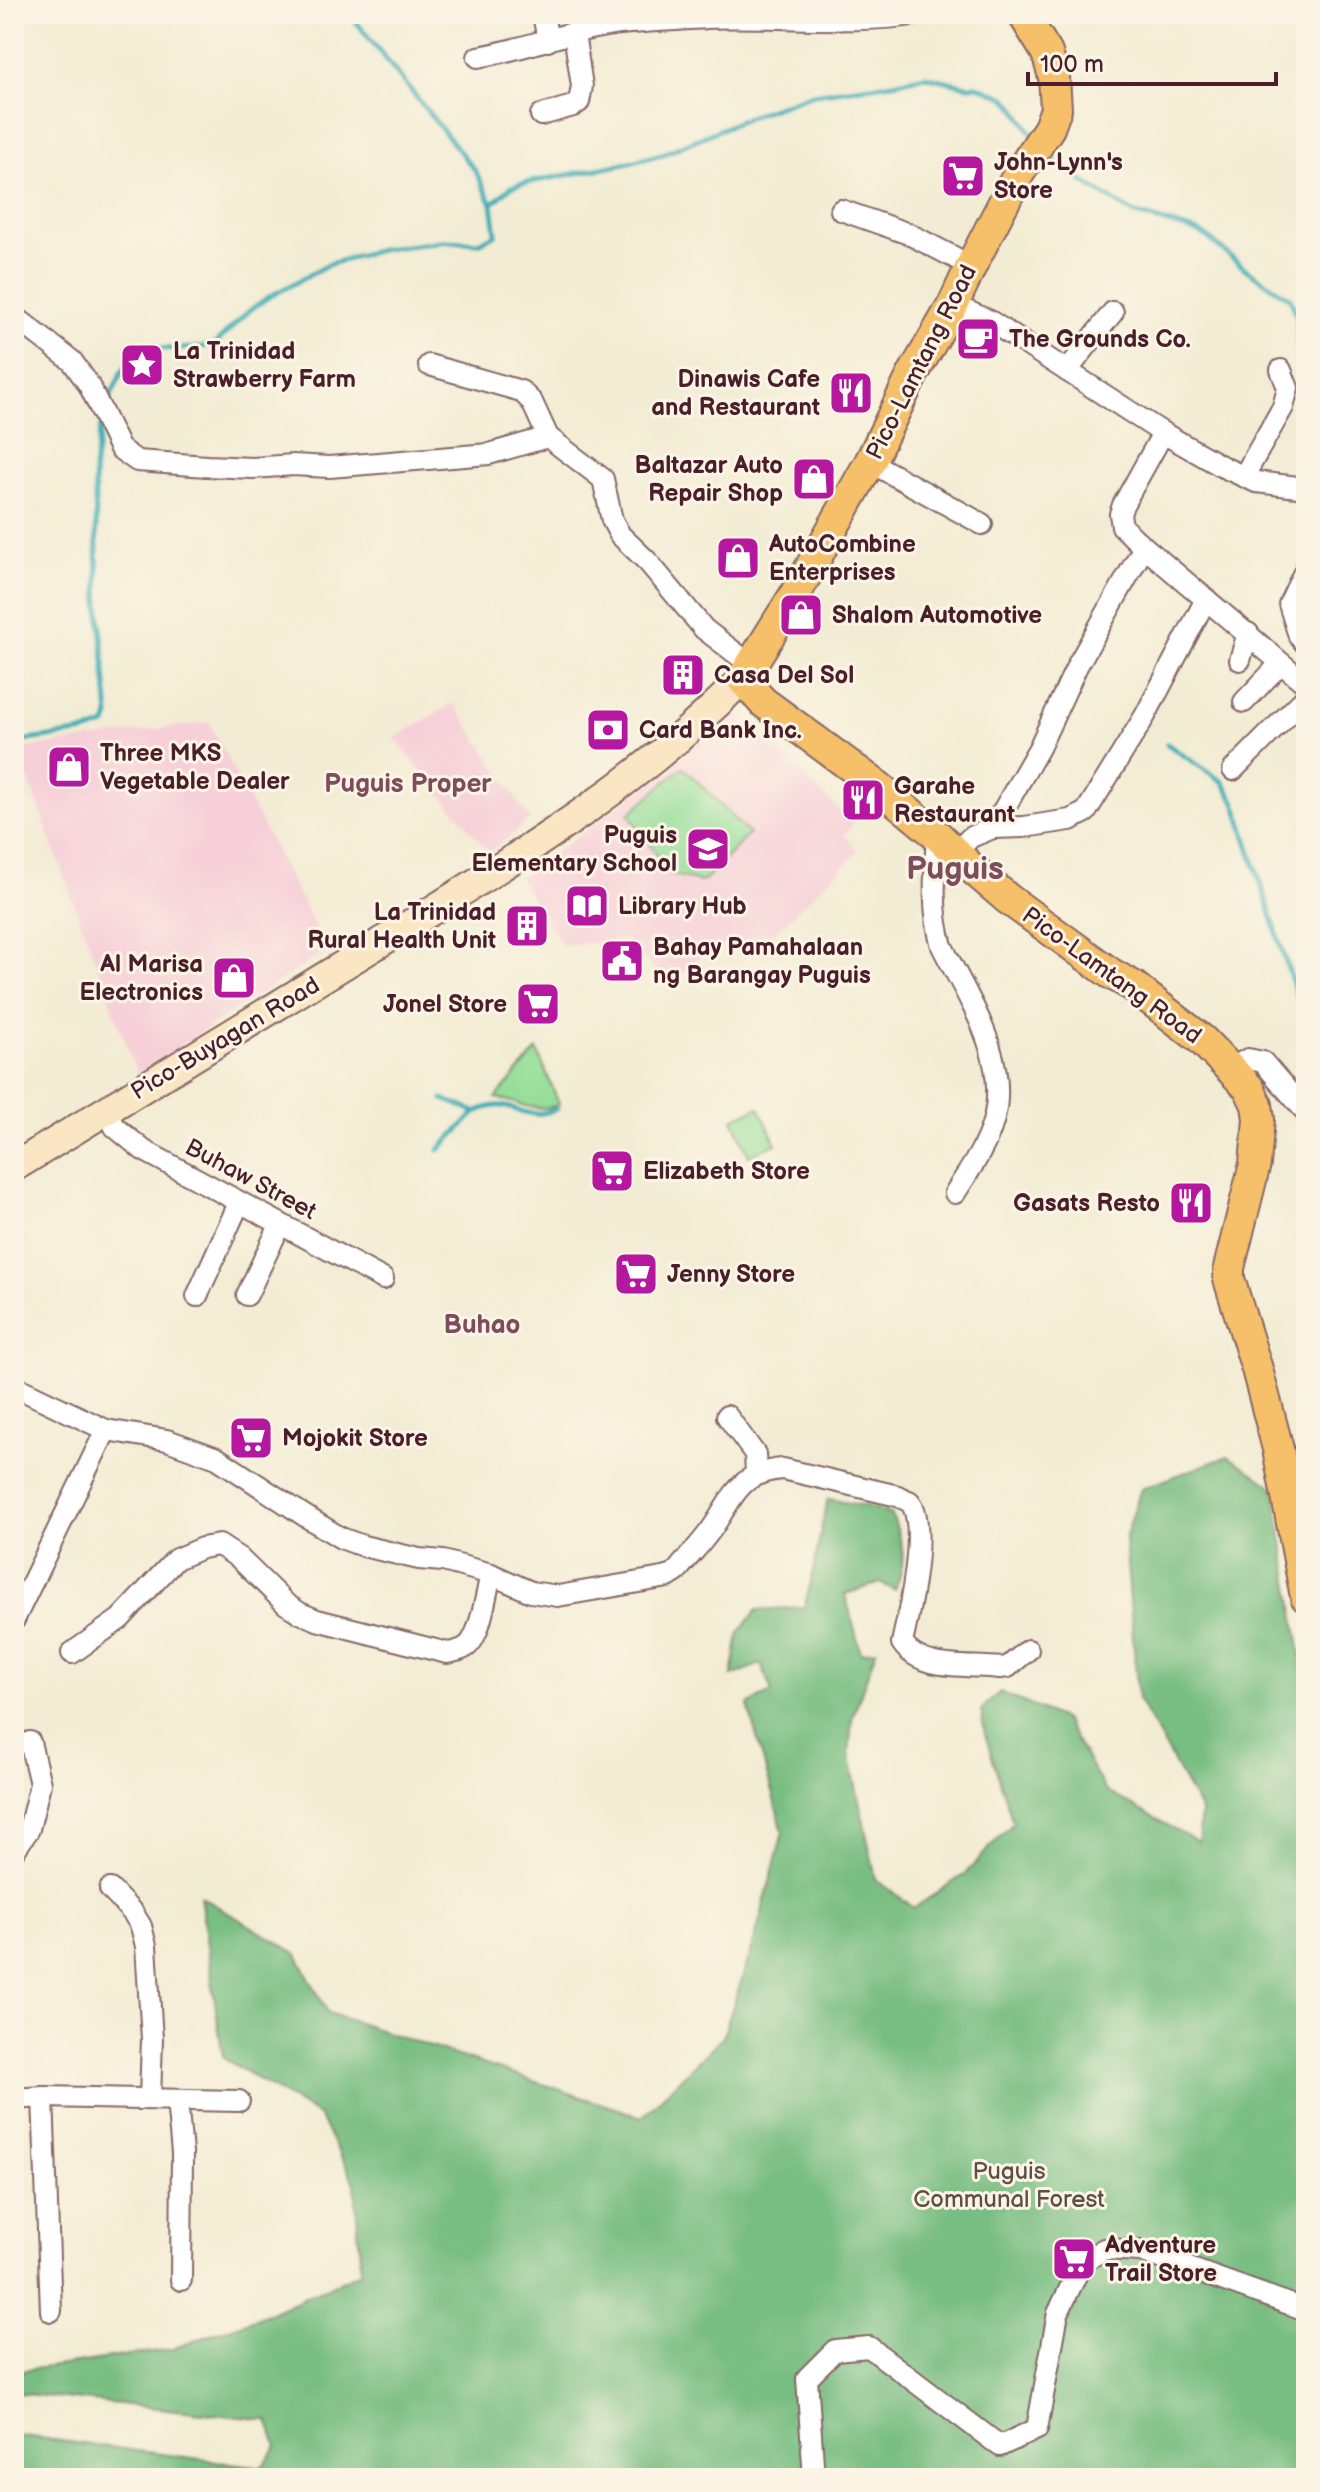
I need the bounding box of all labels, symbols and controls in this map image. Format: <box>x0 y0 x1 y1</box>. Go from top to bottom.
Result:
scale bar <box>1028 36 1276 86</box>
text: 100 m <box>1040 50 1104 79</box>
place label: John-Lynn's Store <box>994 148 1123 205</box>
supermarket icon: John-Lynn's Store <box>939 152 987 200</box>
street label: Pico-Lamtang Road <box>860 260 983 464</box>
cafe icon: The Grounds Co. <box>954 315 1002 363</box>
place label: The Grounds Co. <box>1009 325 1191 354</box>
place label: La Trinidad Strawberry Farm <box>173 337 356 394</box>
place icon: La Trinidad Strawberry Farm <box>118 341 166 389</box>
place label: Dinawis Cafe and Restaurant <box>651 365 820 422</box>
restaurant icon: Dinawis Cafe and Restaurant <box>827 369 875 417</box>
place label: Baltazar Auto Repair Shop <box>635 451 783 508</box>
shop icon: Baltazar Auto Repair Shop <box>790 455 838 503</box>
place label: AutoCombine Enterprises <box>768 530 916 587</box>
shop icon: AutoCombine Enterprises <box>714 534 762 582</box>
shop icon: Shalom Automotive <box>777 591 825 639</box>
place label: Shalom Automotive <box>832 601 1042 630</box>
building icon: Casa Del Sol <box>659 651 707 699</box>
place label: Casa Del Sol <box>714 661 854 690</box>
bank icon: Card Bank Inc. <box>584 706 632 754</box>
place label: Card Bank Inc. <box>639 716 802 745</box>
place label: Three MKS Vegetable Dealer <box>100 739 290 796</box>
shop icon: Three MKS Vegetable Dealer <box>45 743 93 791</box>
district label: Puguis Proper <box>324 769 492 800</box>
place label: Garahe Restaurant <box>894 772 1015 829</box>
restaurant icon: Garahe Restaurant <box>839 776 887 824</box>
place label: Puguis Elementary School <box>471 821 677 878</box>
school or university icon: Puguis Elementary School <box>684 825 732 873</box>
district label: Puguis <box>906 850 1004 889</box>
library icon: Library Hub <box>563 882 611 930</box>
place label: Library Hub <box>618 892 747 921</box>
place label: La Trinidad Rural Health Unit <box>307 898 496 955</box>
street label: Pico-Lamtang Road <box>1016 901 1207 1050</box>
building icon: La Trinidad Rural Health Unit <box>503 902 551 950</box>
place label: Bahay Pamahalaan ng Barangay Puguis <box>653 933 871 990</box>
public building icon: Bahay Pamahalaan ng Barangay Puguis <box>598 937 646 985</box>
place label: Al Marisa Electronics <box>80 950 203 1007</box>
shop icon: Al Marisa Electronics <box>210 954 258 1002</box>
street label: Pico-Buyagan Road <box>126 971 325 1106</box>
supermarket icon: Jonel Store <box>514 980 562 1028</box>
place label: Jonel Store <box>383 990 507 1019</box>
street label: Buhaw Street <box>180 1133 322 1227</box>
supermarket icon: Elizabeth Store <box>588 1147 636 1195</box>
place label: Elizabeth Store <box>643 1157 810 1186</box>
restaurant icon: Gasats Resto <box>1167 1179 1215 1227</box>
place label: Gasats Resto <box>1013 1189 1160 1218</box>
supermarket icon: Jenny Store <box>612 1250 660 1298</box>
place label: Jenny Store <box>667 1260 795 1289</box>
district label: Buhao <box>444 1310 520 1341</box>
supermarket icon: Mojokit Store <box>227 1414 275 1462</box>
place label: Mojokit Store <box>282 1424 428 1453</box>
park label: Puguis Communal Forest <box>913 2157 1105 2214</box>
place label: Adventure Trail Store <box>1104 2231 1217 2288</box>
supermarket icon: Adventure Trail Store <box>1050 2235 1098 2283</box>

